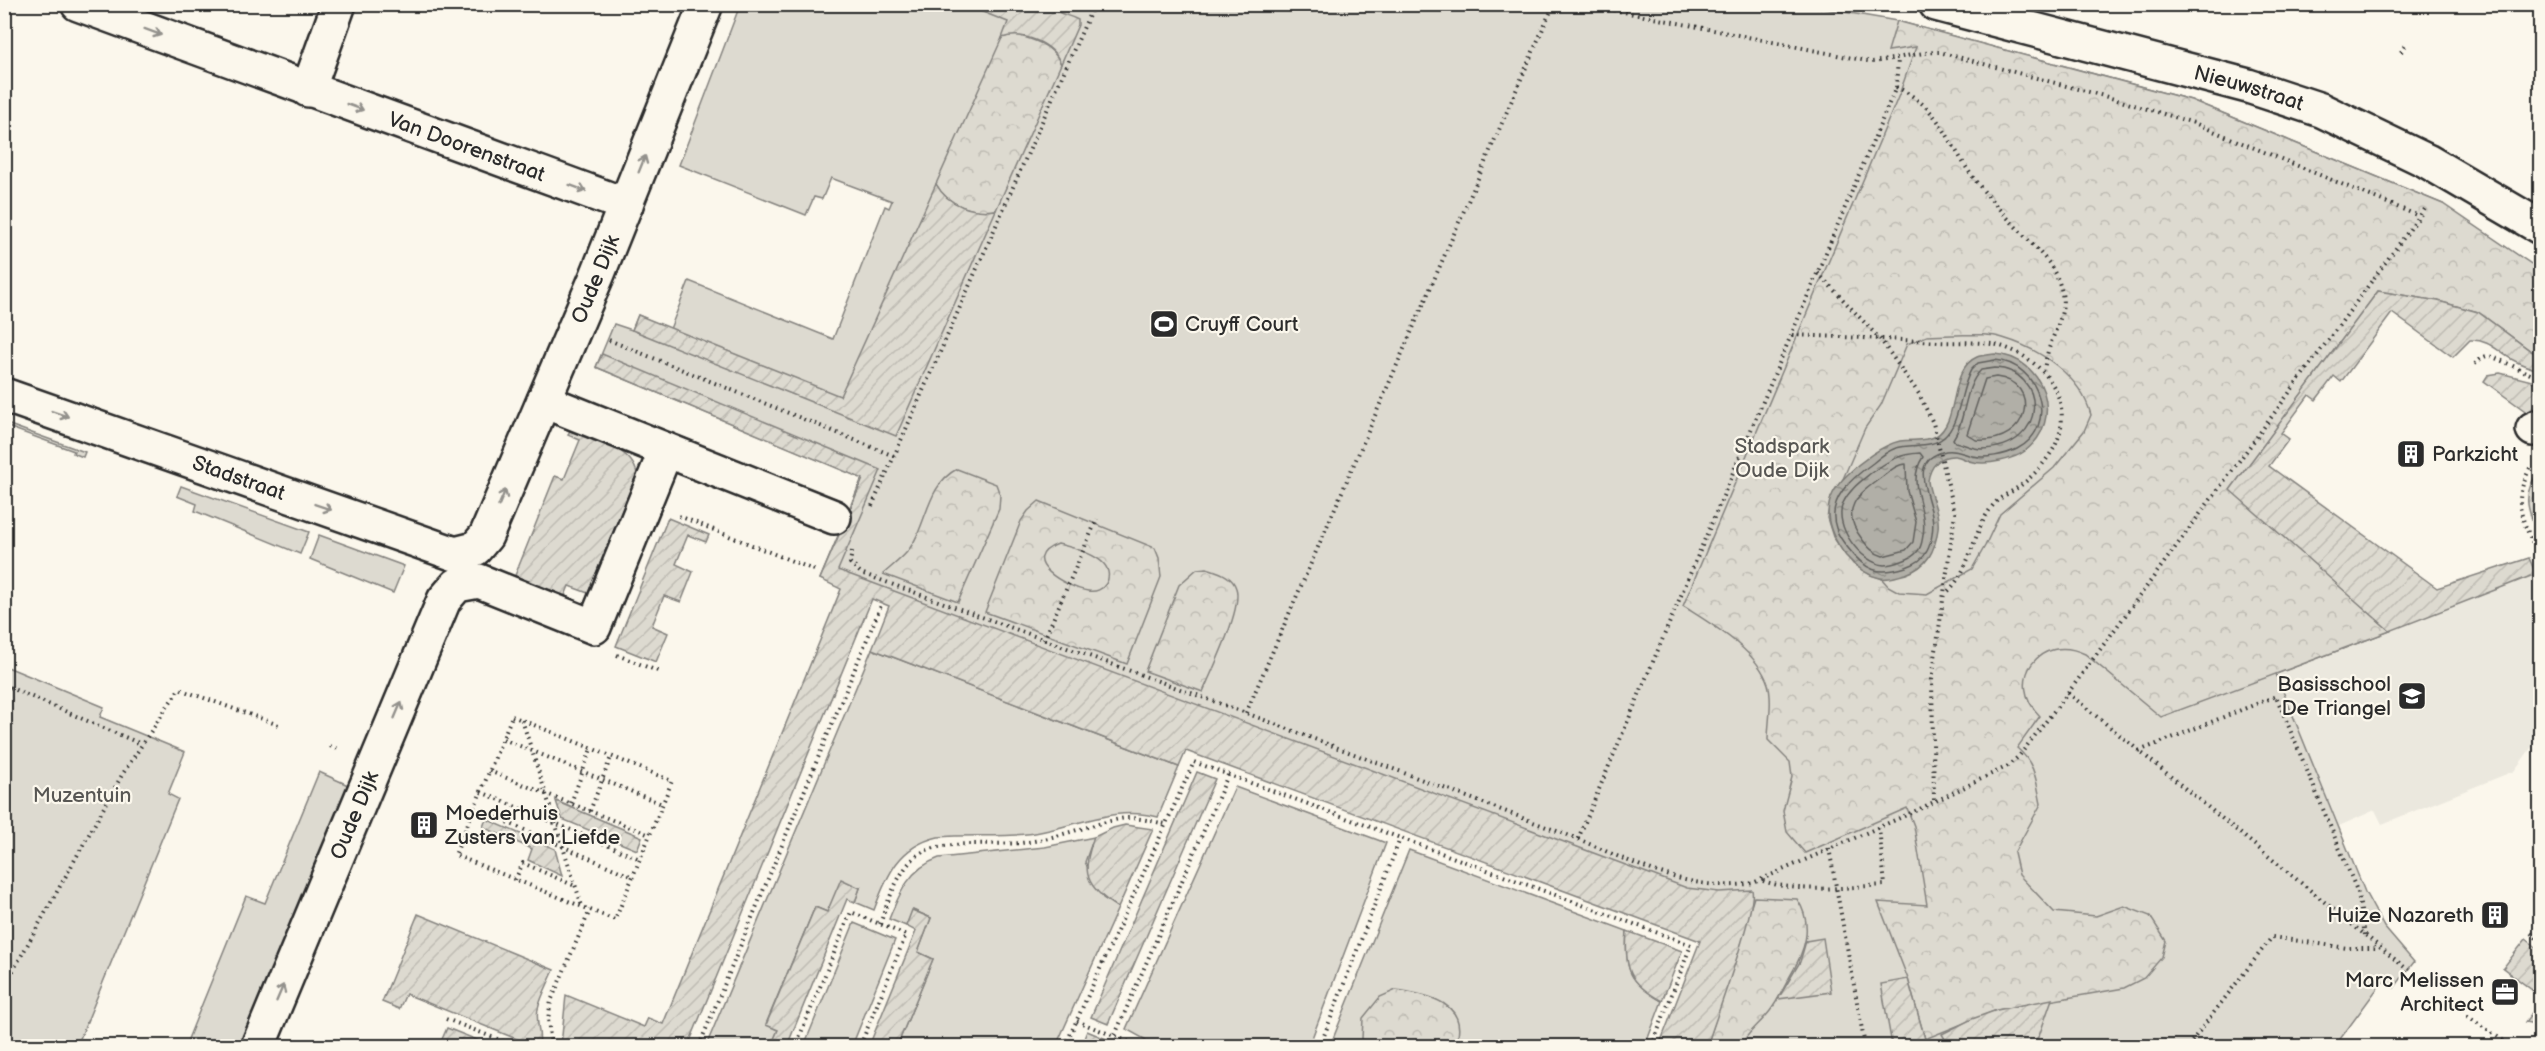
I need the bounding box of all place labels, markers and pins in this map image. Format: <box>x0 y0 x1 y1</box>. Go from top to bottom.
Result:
sports icon: Cruyff Court <box>1148 308 1180 340</box>
place label: Cruyff Court <box>1185 312 1299 337</box>
building icon: Parkzicht <box>2395 438 2427 470</box>
place label: Parkzicht <box>2432 442 2519 467</box>
place label: Basisschool De Triangel <box>2277 672 2391 721</box>
school or university icon: Basisschool De Triangel <box>2396 680 2428 712</box>
place label: Moederhuis Zusters van Liefde <box>444 801 620 850</box>
building icon: Moederhuis Zusters van Liefde <box>408 809 440 841</box>
building icon: Huize Nazareth <box>2479 899 2511 931</box>
place label: Huize Nazareth <box>2327 903 2474 928</box>
place label: Marc Melissen Architect <box>2345 968 2485 1017</box>
office icon: Marc Melissen Architect <box>2489 976 2521 1008</box>

